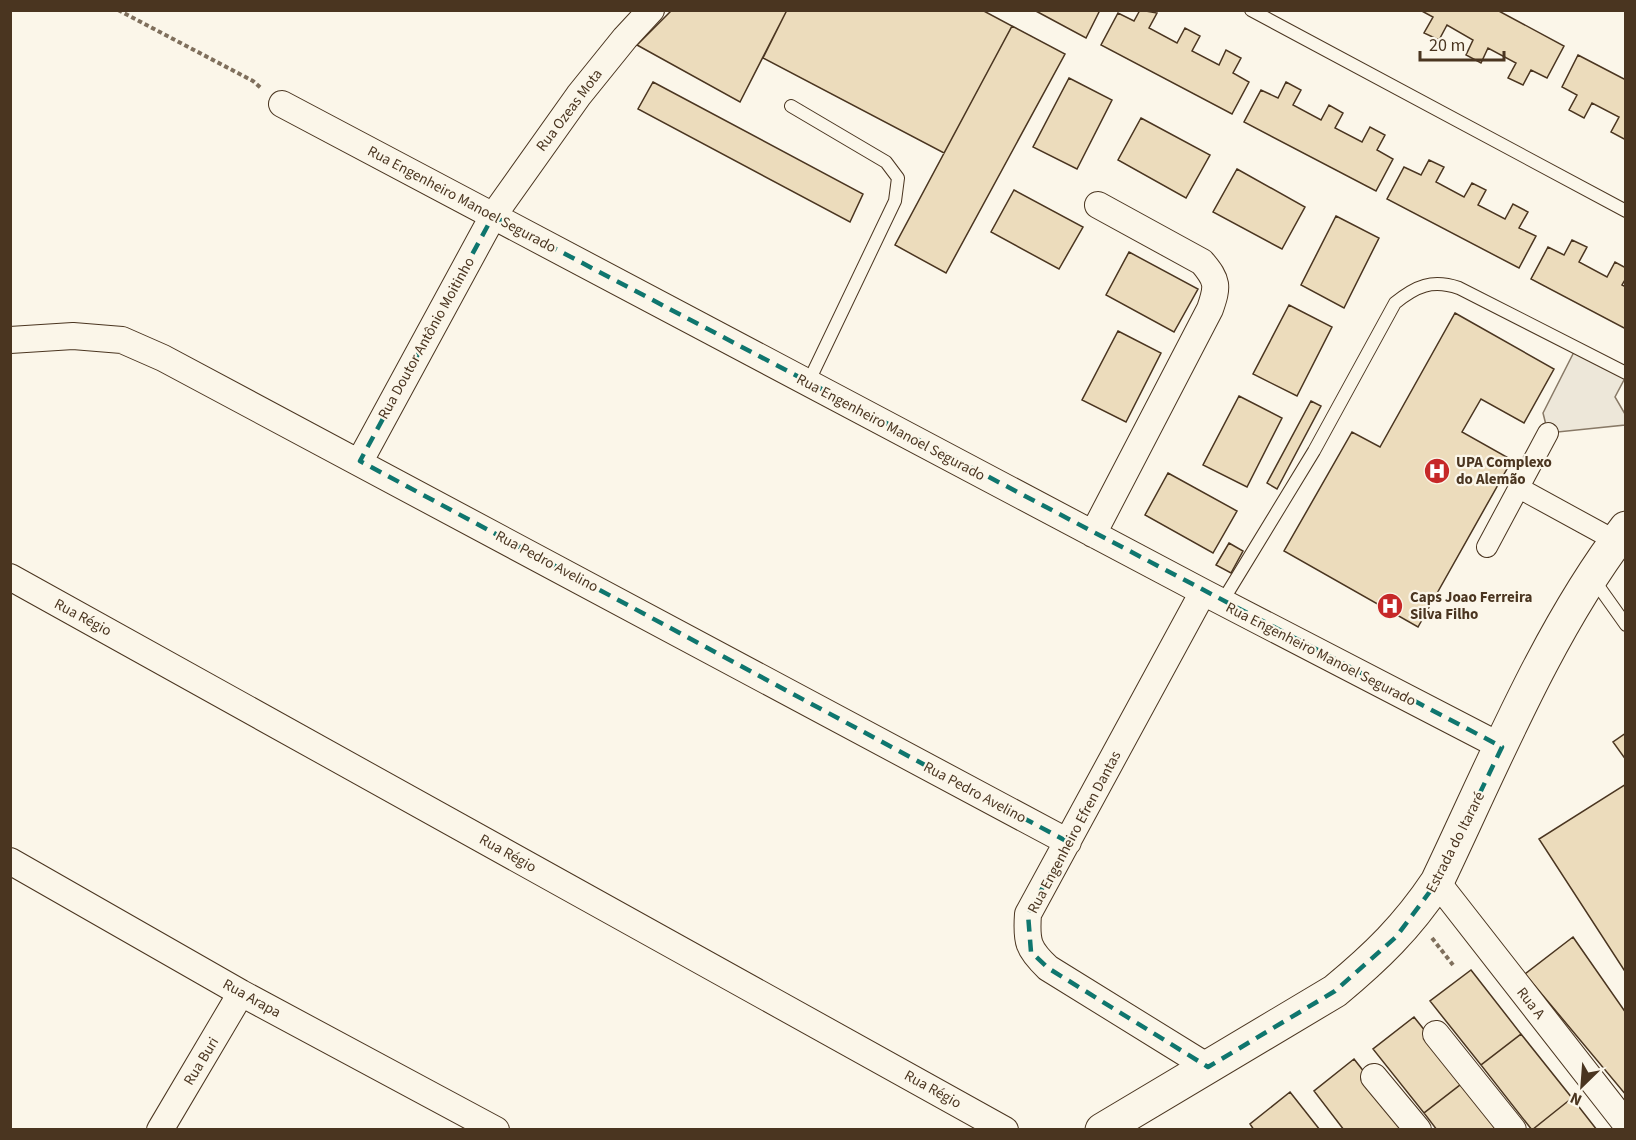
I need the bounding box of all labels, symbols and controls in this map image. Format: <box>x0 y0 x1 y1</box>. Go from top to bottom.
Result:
scale bar <box>1420 24 1504 62</box>
text: 20 m <box>1429 33 1465 58</box>
street label: Rua Ozeas Mota <box>531 65 607 156</box>
street label: Rua Engenheiro Manoel Segurado <box>364 141 560 258</box>
street label: Rua Doutor Antônio Moitinho <box>373 253 480 423</box>
street label: Rua Engenheiro Manoel Segurado <box>793 369 989 486</box>
place label: UPA Complexo do Alemão <box>1456 452 1552 490</box>
hospital icon: UPA Complexo do Alemão <box>1422 456 1452 486</box>
street label: Rua Pedro Avelino <box>492 525 602 597</box>
place label: Caps Joao Ferreira Silva Filho <box>1410 587 1532 625</box>
hospital icon: Caps Joao Ferreira Silva Filho <box>1375 591 1405 621</box>
street label: Rua Régio <box>50 594 115 641</box>
street label: Rua Engenheiro Manoel Segurado <box>1222 597 1419 712</box>
street label: Rua Engenheiro Efren Dantas <box>1023 747 1126 917</box>
street label: Rua Pedro Avelino <box>920 756 1030 828</box>
street label: Estrada do Itararé <box>1421 788 1490 896</box>
street label: Rua Régio <box>475 829 540 878</box>
street label: Rua Arapa <box>219 974 285 1023</box>
street label: Rua A <box>1511 983 1550 1024</box>
street label: Rua Buri <box>179 1033 224 1089</box>
north arrow <box>1552 1056 1612 1116</box>
street label: Rua Régio <box>900 1065 965 1114</box>
text: N <box>1567 1086 1586 1111</box>

